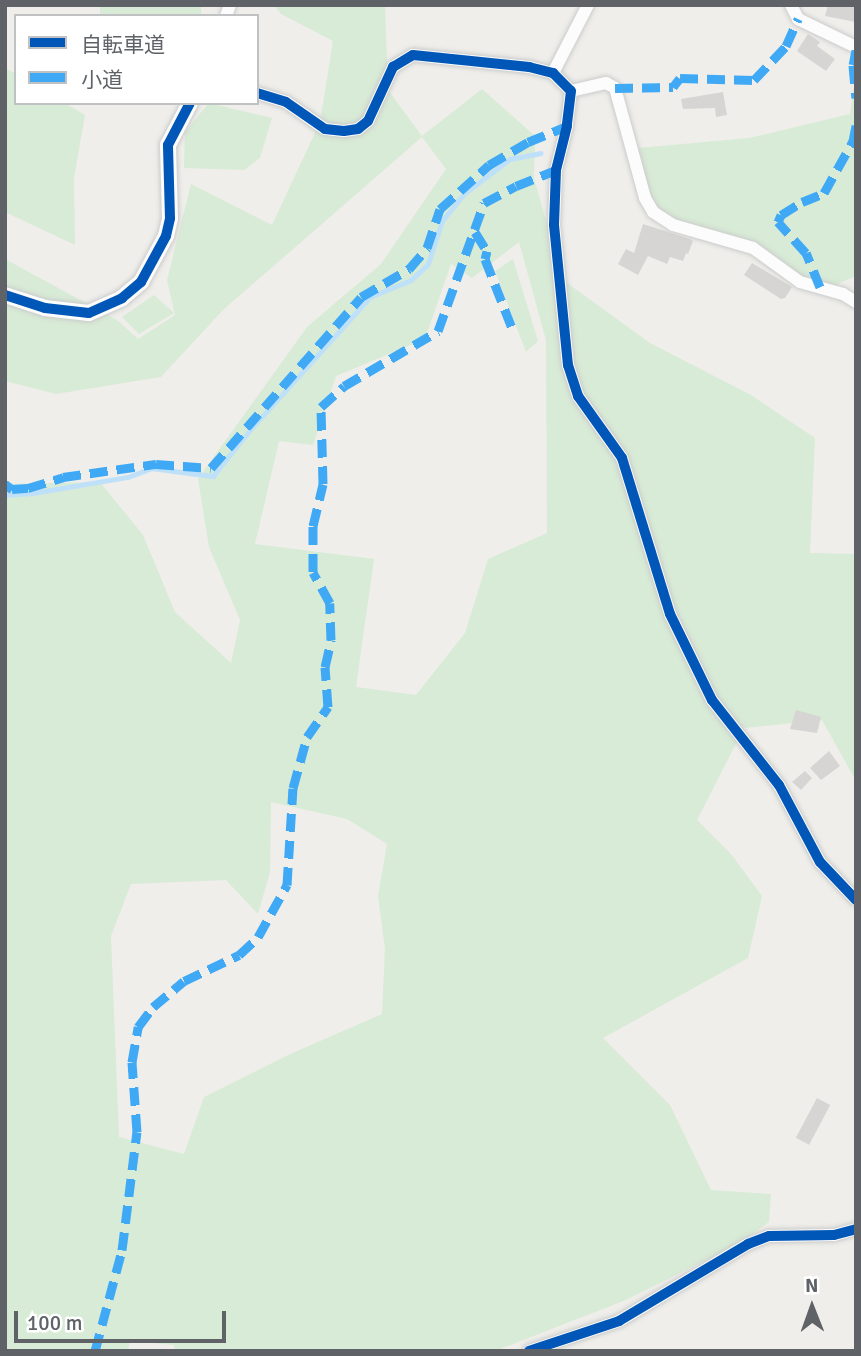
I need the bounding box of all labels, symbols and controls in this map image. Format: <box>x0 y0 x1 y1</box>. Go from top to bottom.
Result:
legend <box>14 14 259 105</box>
text: 自転車道 <box>81 32 165 58</box>
text: 小道 <box>81 67 123 93</box>
north arrow <box>777 1272 847 1342</box>
text: N <box>805 1274 818 1298</box>
scale bar <box>18 1296 229 1340</box>
text: 100 m <box>27 1310 82 1336</box>

